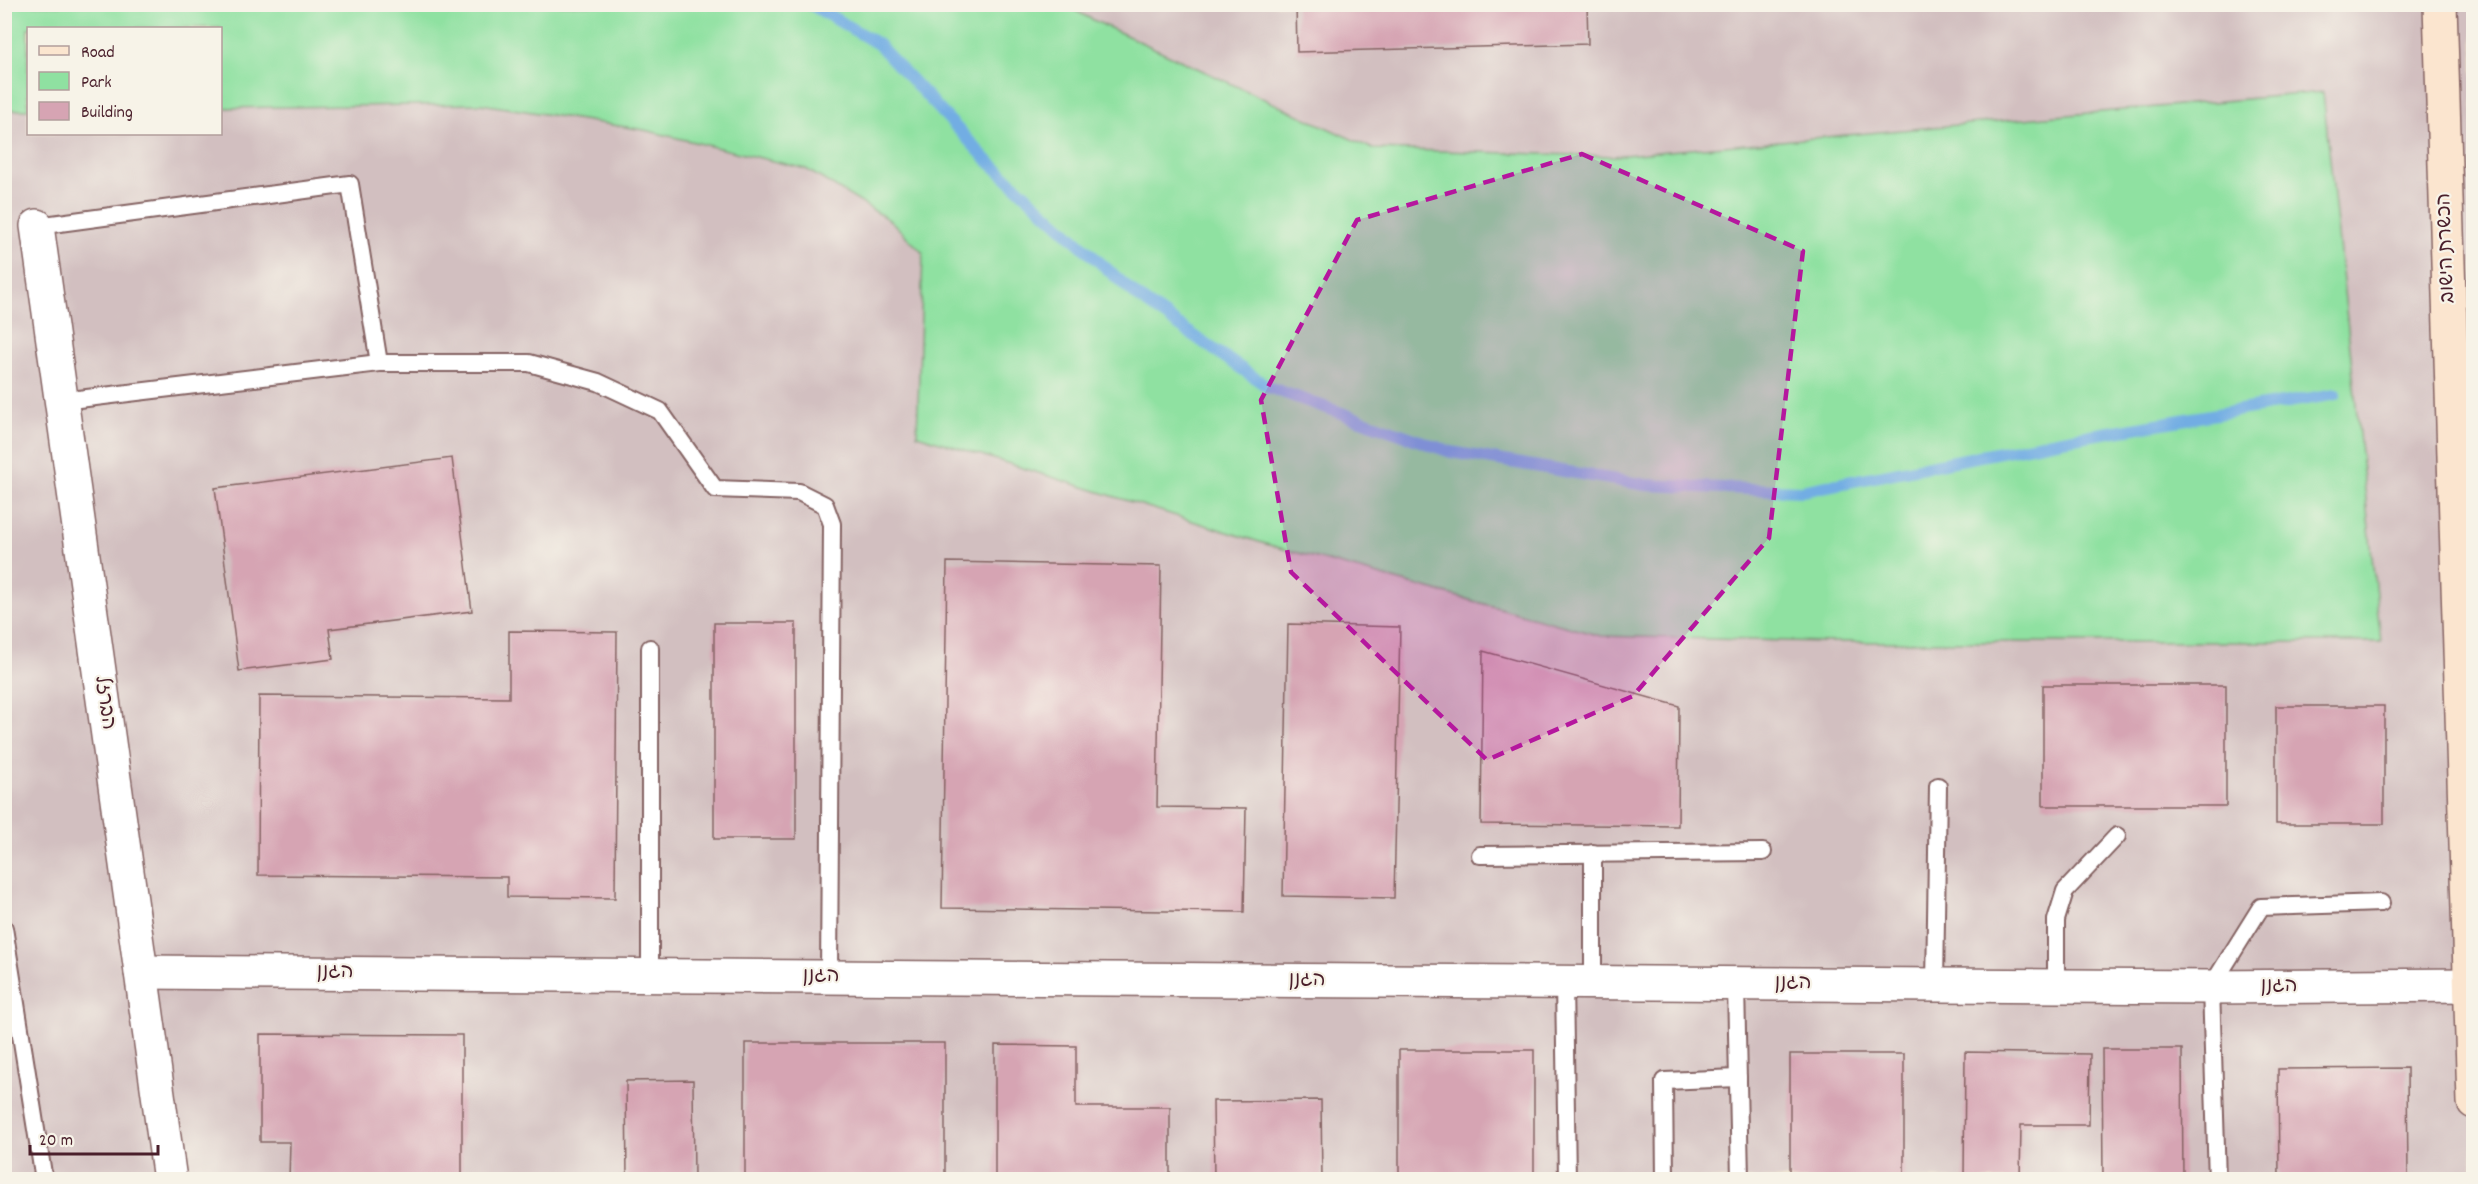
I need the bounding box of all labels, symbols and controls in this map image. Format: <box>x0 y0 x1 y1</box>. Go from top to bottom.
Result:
legend <box>27 27 222 135</box>
text: Road <box>81 41 115 66</box>
text: Park <box>81 71 112 96</box>
text: Building <box>81 101 133 126</box>
street label: הכשרת הישוב <box>2431 192 2463 304</box>
street label: הברזל <box>86 674 122 732</box>
street label: הגנן <box>316 959 354 987</box>
street label: הגנן <box>802 963 840 991</box>
street label: הגנן <box>1288 967 1326 995</box>
street label: הגנן <box>1774 970 1812 998</box>
street label: הגנן <box>2260 973 2298 1001</box>
scale bar <box>30 1118 158 1156</box>
text: 20 m <box>39 1129 73 1154</box>

